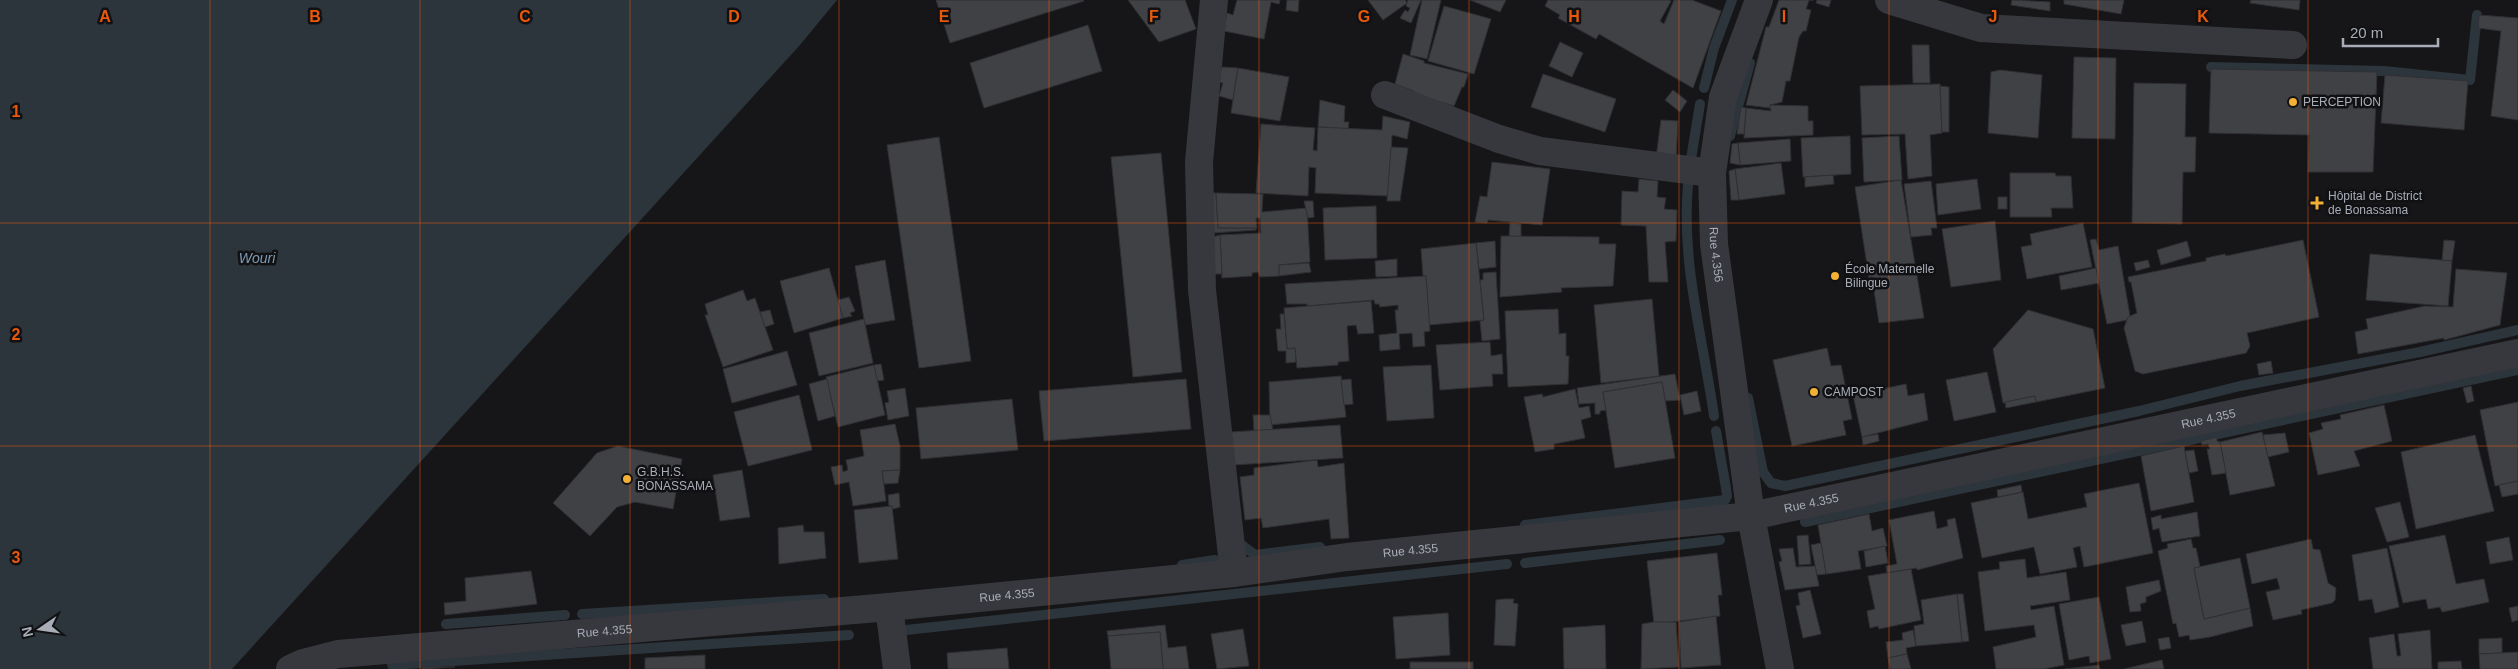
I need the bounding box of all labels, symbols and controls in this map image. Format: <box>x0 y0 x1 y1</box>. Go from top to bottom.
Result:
text: A <box>99 8 111 25</box>
text: B <box>309 8 321 25</box>
text: C <box>519 8 531 25</box>
text: D <box>728 8 740 25</box>
text: E <box>939 8 950 25</box>
text: F <box>1149 8 1159 25</box>
text: G <box>1358 8 1370 25</box>
text: H <box>1568 8 1580 25</box>
text: I <box>1782 8 1786 25</box>
text: J <box>1989 8 1997 25</box>
text: K <box>2197 8 2209 25</box>
scale bar <box>2343 15 2438 47</box>
text: 20 m <box>2350 24 2383 41</box>
place label: PERCEPTION <box>2303 95 2381 109</box>
marker: PERCEPTION <box>2287 96 2299 108</box>
text: 1 <box>12 103 21 120</box>
place label: Hôpital de District de Bonassama <box>2328 189 2423 217</box>
marker: Hôpital de District de Bonassama <box>2310 196 2324 210</box>
street label: Rue 4.356 <box>1707 227 1726 283</box>
water label: Wouri <box>239 250 276 266</box>
place label: École Maternelle Bilingue <box>1845 261 1935 290</box>
marker: École Maternelle Bilingue <box>1829 270 1841 282</box>
text: 2 <box>12 326 21 343</box>
place label: CAMPOST <box>1824 385 1884 399</box>
marker: CAMPOST <box>1808 386 1820 398</box>
street label: Rue 4.355 <box>2180 406 2237 431</box>
place label: G.B.H.S. BONASSAMA <box>637 465 713 493</box>
marker: G.B.H.S. BONASSAMA <box>621 473 633 485</box>
street label: Rue 4.355 <box>1783 491 1840 516</box>
street label: Rue 4.355 <box>1382 541 1439 560</box>
text: 3 <box>12 549 21 566</box>
street label: Rue 4.355 <box>979 586 1036 605</box>
north arrow <box>15 604 65 654</box>
street label: Rue 4.355 <box>576 622 633 641</box>
text: N <box>18 625 36 639</box>

